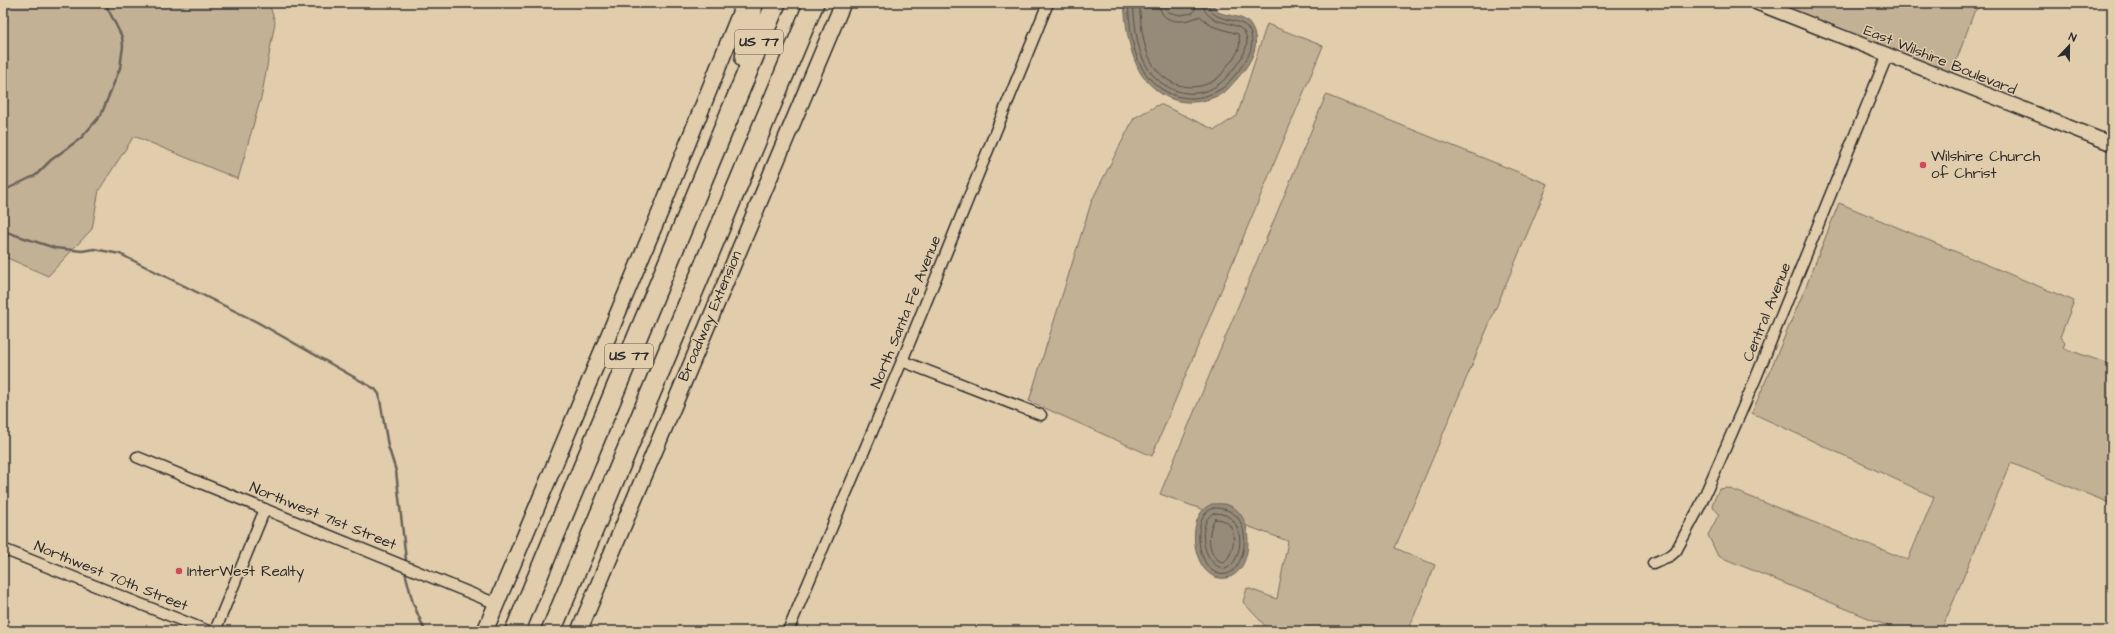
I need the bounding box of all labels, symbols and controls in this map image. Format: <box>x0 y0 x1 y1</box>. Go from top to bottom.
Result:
street label: East Wilshire Boulevard <box>1860 20 2020 100</box>
north arrow <box>2049 26 2089 66</box>
text: N <box>2067 29 2079 45</box>
road number: US 77 <box>735 30 783 54</box>
place label: Wilshire Church of Christ <box>1931 146 2041 184</box>
marker: Wilshire Church of Christ <box>1918 160 1928 170</box>
street label: North Santa Fe Avenue <box>866 232 946 392</box>
street label: Broadway Extension <box>673 247 748 385</box>
street label: Central Avenue <box>1738 259 1796 365</box>
road number: US 77 <box>605 344 653 368</box>
street label: Northwest 71st Street <box>247 477 399 555</box>
street label: Northwest 70th Street <box>31 536 191 616</box>
place label: InterWest Realty <box>187 561 304 583</box>
marker: InterWest Realty <box>174 566 184 576</box>

